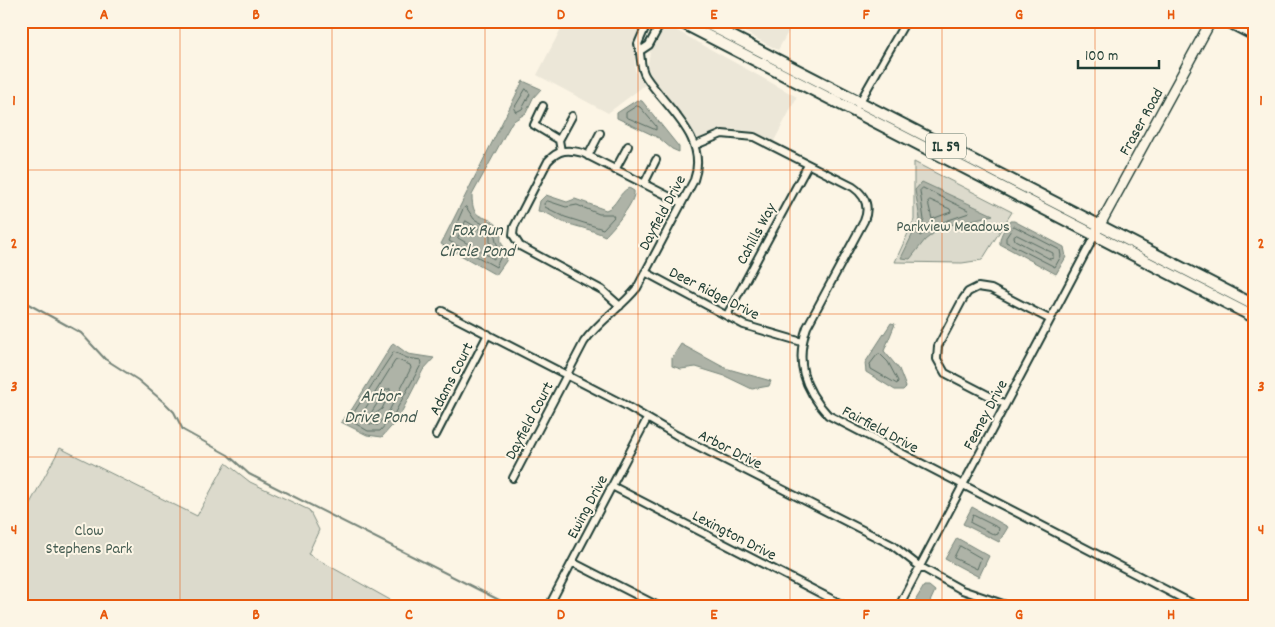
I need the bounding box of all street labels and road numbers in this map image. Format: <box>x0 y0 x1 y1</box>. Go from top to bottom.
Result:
street label: Fraser Road <box>1114 84 1170 160</box>
road number: IL 59 <box>926 134 966 158</box>
street label: Dayfield Drive <box>634 171 693 255</box>
street label: Cahills Way <box>731 199 783 269</box>
street label: Deer Ridge Drive <box>665 262 763 327</box>
street label: Adams Court <box>424 339 480 420</box>
street label: Feeney Drive <box>958 376 1014 454</box>
street label: Dayfield Court <box>500 378 560 464</box>
street label: Fairfield Drive <box>837 400 922 460</box>
street label: Arbor Drive <box>694 424 766 476</box>
street label: Ewing Drive <box>562 471 615 543</box>
street label: Lexington Drive <box>688 505 780 567</box>

